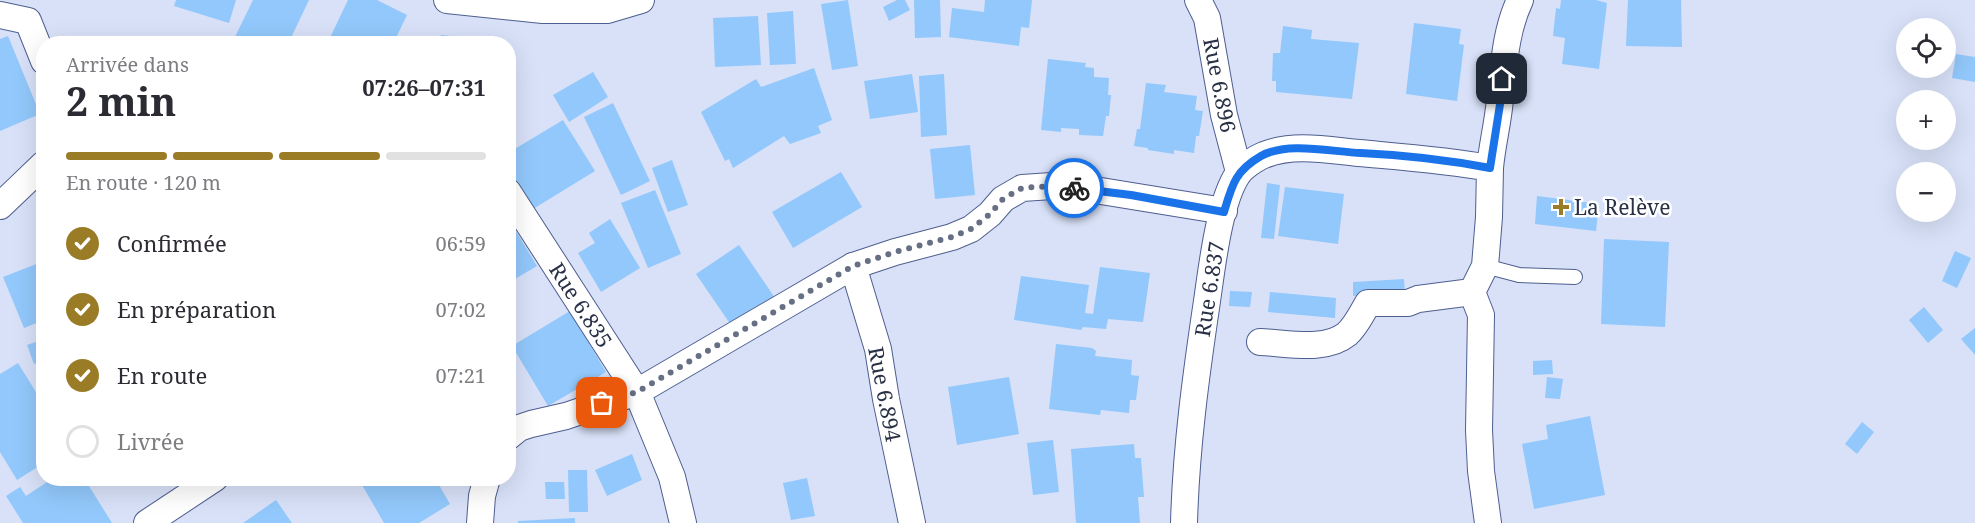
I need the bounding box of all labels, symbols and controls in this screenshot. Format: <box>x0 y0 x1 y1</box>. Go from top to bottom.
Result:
map controls <box>1896 18 1956 222</box>
button: locate <box>1896 18 1956 78</box>
street label: Rue 6.896 <box>1197 35 1243 135</box>
text: Arrivée dans <box>66 51 189 78</box>
pin <box>1476 53 1527 104</box>
icon: home <box>1485 62 1518 95</box>
text: 07:26–07:31 <box>362 72 486 102</box>
text: 2 min <box>66 74 176 127</box>
button: + <box>1896 90 1956 150</box>
courier <box>1044 158 1104 218</box>
button: − <box>1896 162 1956 222</box>
text: En route · 120 m <box>66 169 221 196</box>
icon: bike <box>1058 172 1091 205</box>
place label: La Relève <box>1574 193 1671 221</box>
marker: La Relève <box>1552 198 1570 216</box>
icon: check <box>66 227 99 260</box>
text: Confirmée <box>117 228 227 258</box>
text: 06:59 <box>436 230 486 257</box>
street label: Rue 6.837 <box>1188 239 1230 339</box>
street label: Rue 6.835 <box>543 257 619 353</box>
icon: check <box>66 293 99 326</box>
text: En préparation <box>117 294 276 324</box>
text: 07:02 <box>436 296 486 323</box>
street label: Rue 6.894 <box>862 344 908 444</box>
icon: check <box>66 359 99 392</box>
text: En route <box>117 360 207 390</box>
text: 07:21 <box>436 362 486 389</box>
pin <box>576 377 627 428</box>
icon: bag <box>585 386 618 419</box>
text: Livrée <box>117 426 184 456</box>

